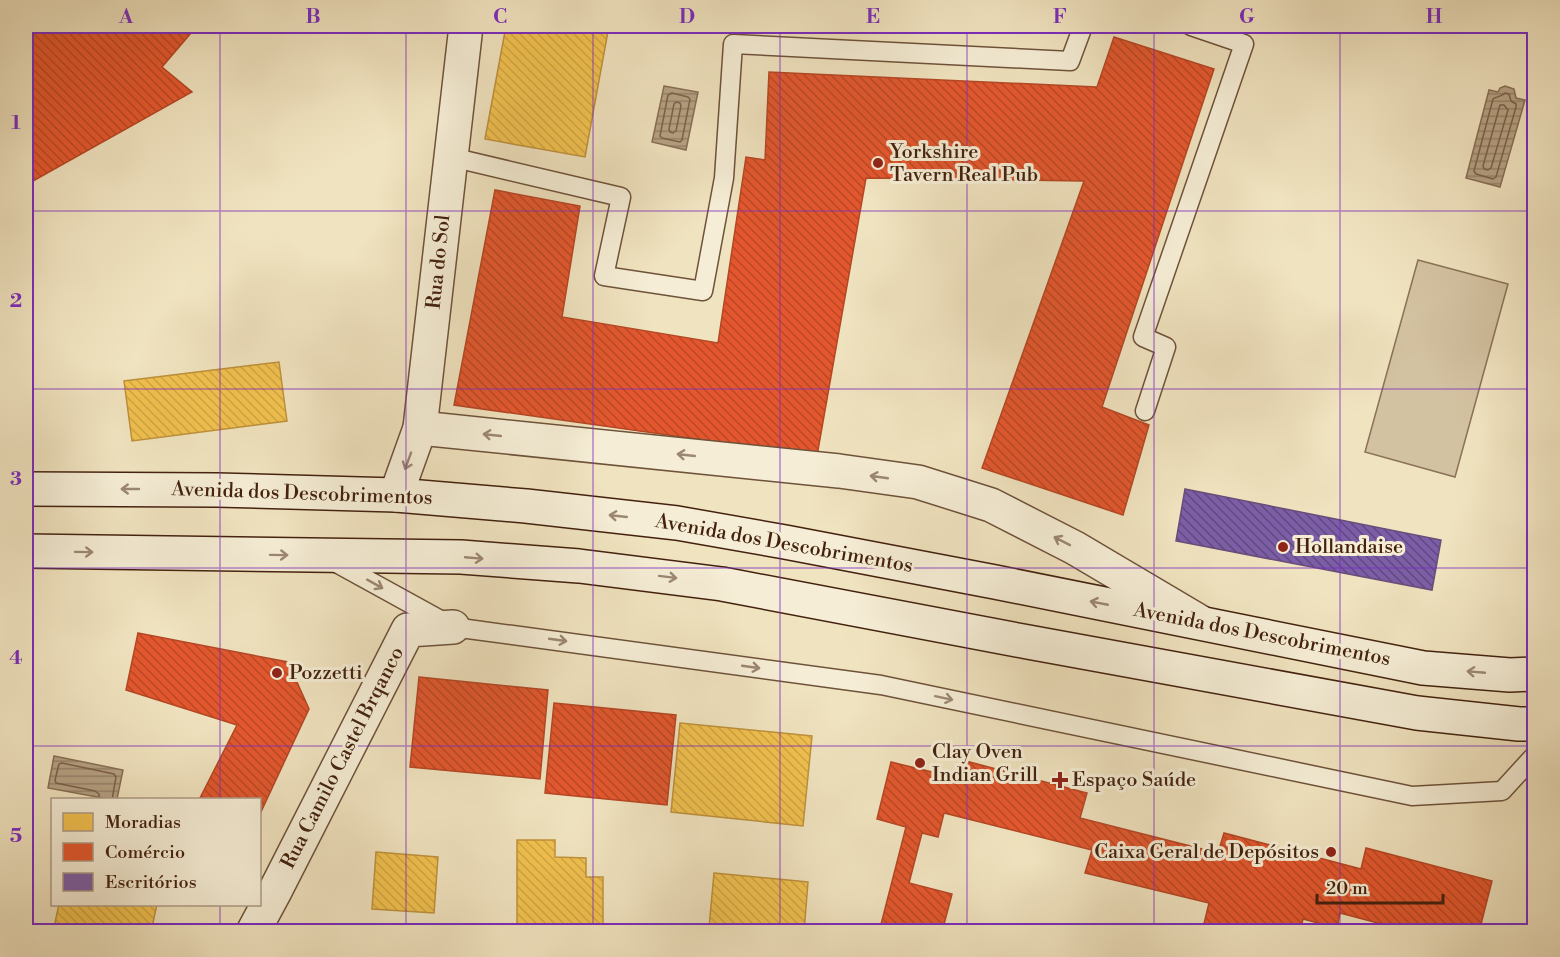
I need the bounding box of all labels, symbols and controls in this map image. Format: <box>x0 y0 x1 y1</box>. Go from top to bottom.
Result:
text: A <box>118 5 134 30</box>
text: B <box>305 5 321 30</box>
text: C <box>493 5 507 30</box>
text: D <box>679 5 695 30</box>
text: E <box>866 5 880 30</box>
text: F <box>1053 5 1067 30</box>
text: G <box>1239 5 1255 30</box>
text: H <box>1426 5 1443 30</box>
text: 1 <box>11 111 21 136</box>
place label: Yorkshire Tavern Real Pub <box>889 140 1038 188</box>
marker: Yorkshire Tavern Real Pub <box>871 156 885 170</box>
street label: Rua do Sol <box>422 213 456 310</box>
text: 2 <box>10 289 22 314</box>
one-way arrow <box>482 429 502 440</box>
one-way arrow <box>676 449 696 460</box>
one-way arrow <box>401 451 412 470</box>
text: 3 <box>10 467 22 492</box>
one-way arrow <box>870 471 890 482</box>
street label: Avenida dos Descobrimentos <box>170 477 433 511</box>
one-way arrow <box>120 483 140 495</box>
street label: Avenida dos Descobrimentos <box>652 509 915 579</box>
one-way arrow <box>608 510 628 521</box>
one-way arrow <box>1054 535 1071 547</box>
place label: Hollandaise <box>1295 535 1403 560</box>
marker: Hollandaise <box>1276 540 1290 554</box>
one-way arrow <box>73 546 93 558</box>
one-way arrow <box>268 549 288 561</box>
one-way arrow <box>463 553 483 564</box>
one-way arrow <box>657 572 677 583</box>
one-way arrow <box>366 578 383 590</box>
one-way arrow <box>1090 597 1109 608</box>
street label: Avenida dos Descobrimentos <box>1130 598 1393 672</box>
one-way arrow <box>548 635 568 646</box>
street label: Rua Camilo Castel Brqanco <box>276 643 410 873</box>
text: 4 <box>9 646 23 671</box>
place label: Pozzetti <box>289 661 363 686</box>
one-way arrow <box>741 661 761 672</box>
marker: Pozzetti <box>270 666 284 680</box>
one-way arrow <box>1467 666 1487 677</box>
one-way arrow <box>934 693 953 704</box>
place label: Clay Oven Indian Grill <box>932 740 1038 788</box>
marker: Clay Oven Indian Grill <box>913 756 927 770</box>
place label: Espaço Saúde <box>1072 768 1196 793</box>
marker: Espaço Saúde <box>1053 773 1067 787</box>
legend <box>51 798 261 906</box>
text: Moradias <box>105 811 181 834</box>
text: 5 <box>10 824 22 849</box>
place label: Caixa Geral de Depósitos <box>1094 840 1319 865</box>
text: Comércio <box>105 841 185 864</box>
marker: Caixa Geral de Depósitos <box>1324 845 1338 859</box>
scale bar <box>1317 867 1443 905</box>
text: Escritórios <box>105 871 197 894</box>
text: 20 m <box>1326 877 1368 900</box>

